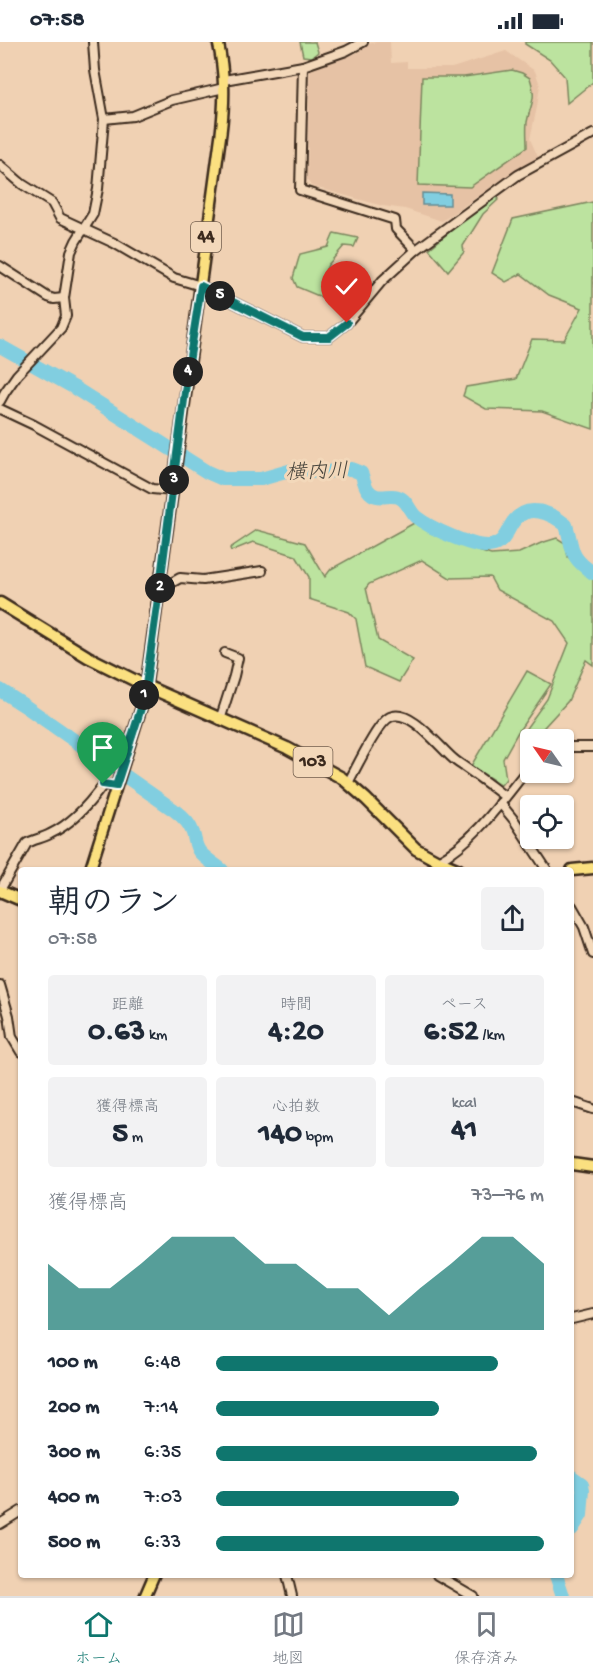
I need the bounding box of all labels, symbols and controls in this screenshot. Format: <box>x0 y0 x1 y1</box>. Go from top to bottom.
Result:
text: 07:58 <box>30 8 84 34</box>
road number: 44 <box>191 222 221 252</box>
pin <box>321 261 372 323</box>
icon: check <box>330 270 363 303</box>
pin: 5 <box>205 281 235 311</box>
text: 5 <box>216 286 224 305</box>
pin: 4 <box>173 357 203 387</box>
text: 4 <box>184 362 192 381</box>
water label: 横内川 <box>285 459 349 488</box>
pin: 3 <box>159 465 189 495</box>
text: 3 <box>170 470 178 489</box>
pin: 2 <box>145 573 175 603</box>
text: 2 <box>156 578 164 597</box>
pin: 1 <box>129 680 159 710</box>
text: 1 <box>141 685 147 704</box>
pin <box>77 722 128 784</box>
north arrow <box>520 729 574 783</box>
map controls <box>520 729 574 849</box>
icon: arrive <box>86 731 119 764</box>
road number: 103 <box>294 747 332 777</box>
button: locate <box>520 795 574 849</box>
text: 朝のラン <box>48 887 180 925</box>
button: share <box>481 887 544 950</box>
text: 07:58 <box>48 929 98 952</box>
text: 距離 <box>112 997 144 1016</box>
text: 時間 <box>280 997 312 1016</box>
text: ペース <box>441 997 488 1016</box>
text: 0.63 <box>88 1016 145 1051</box>
text: 4:20 <box>268 1016 324 1051</box>
text: 6:52 <box>424 1016 479 1051</box>
text: km <box>145 1027 167 1046</box>
text: /km <box>479 1027 505 1046</box>
text: kcal <box>452 1095 477 1114</box>
text: 獲得標高 <box>96 1099 160 1118</box>
text: 心拍数 <box>272 1099 320 1118</box>
text: 41 <box>451 1114 477 1149</box>
text: 5 <box>112 1118 128 1153</box>
text: 140 <box>259 1118 302 1153</box>
text: m <box>128 1129 143 1148</box>
text: bpm <box>302 1129 333 1148</box>
text: 73–76 m <box>471 1185 544 1208</box>
text: 獲得標高 <box>48 1193 128 1216</box>
text: 100 m <box>48 1352 98 1375</box>
text: 6:48 <box>144 1352 181 1375</box>
text: 200 m <box>48 1397 99 1420</box>
text: 7:14 <box>144 1397 178 1420</box>
text: 300 m <box>48 1442 100 1465</box>
text: 6:35 <box>144 1442 181 1465</box>
text: 400 m <box>48 1487 99 1510</box>
text: 7:03 <box>144 1487 182 1510</box>
text: 500 m <box>48 1532 100 1555</box>
text: 6:33 <box>144 1532 181 1555</box>
tab: ホーム <box>75 1608 122 1670</box>
tab: 地図 <box>272 1608 305 1670</box>
tab: 保存済み <box>454 1608 518 1670</box>

